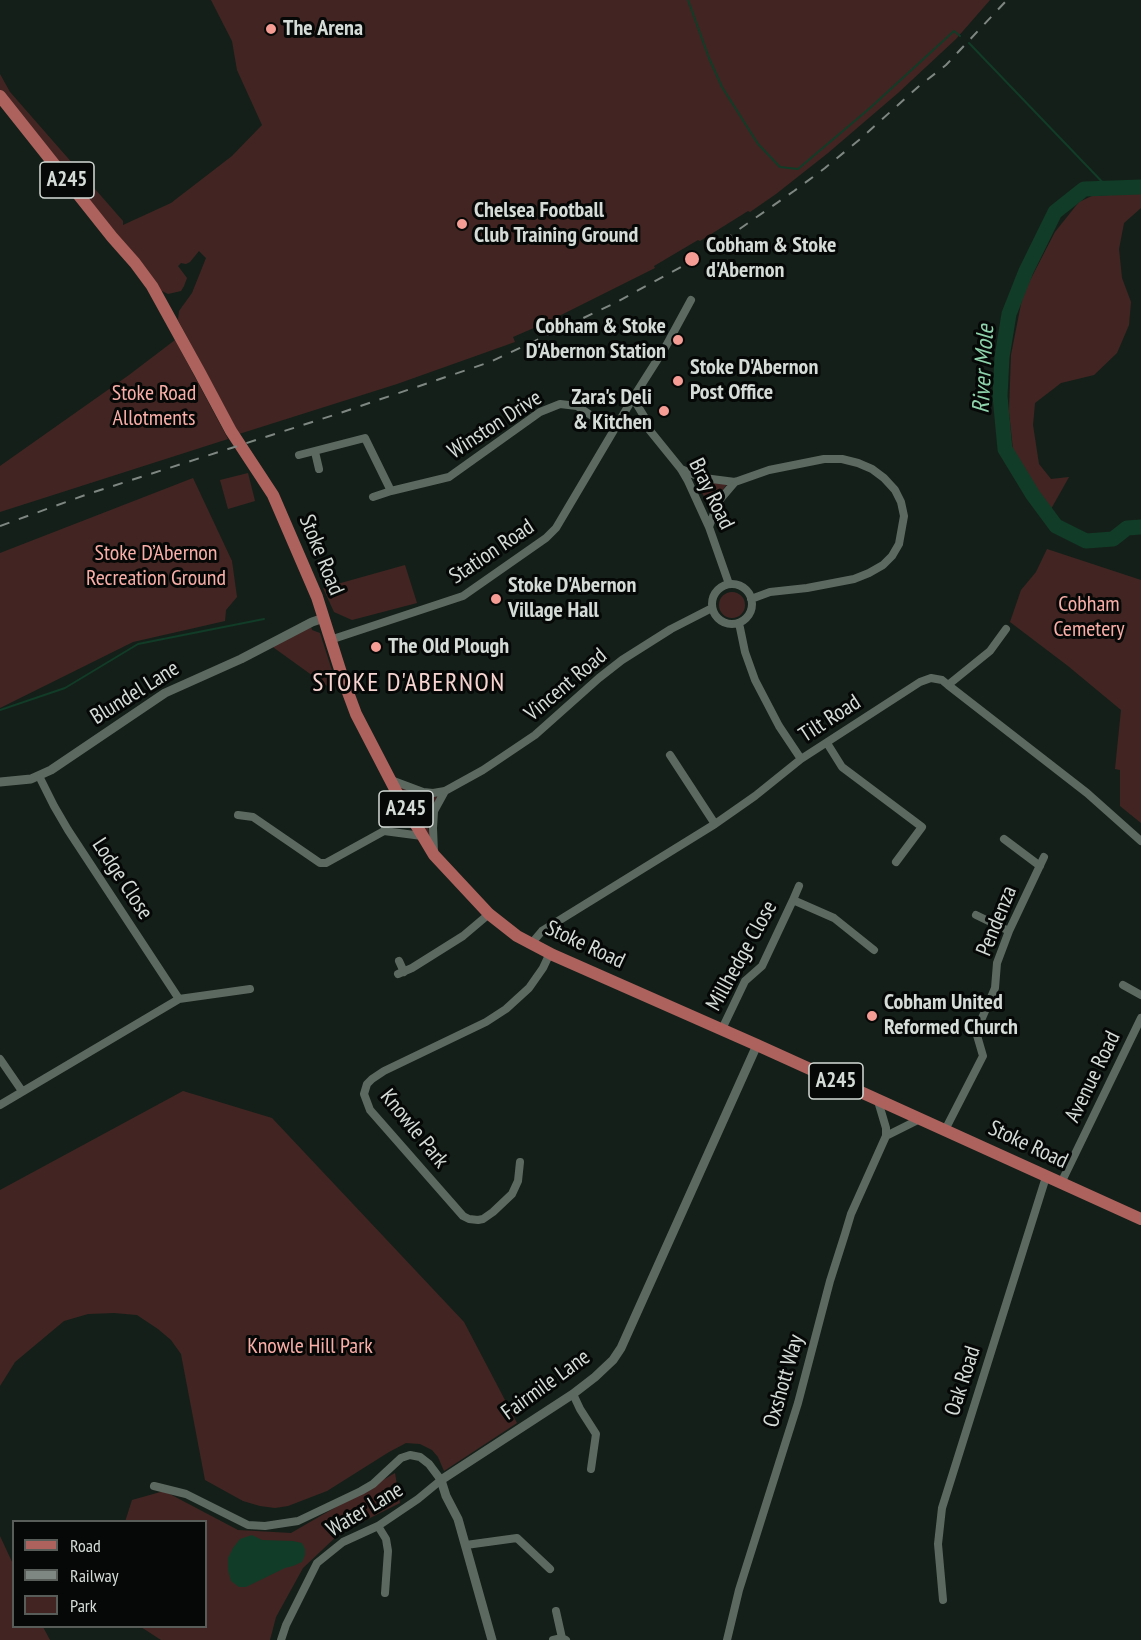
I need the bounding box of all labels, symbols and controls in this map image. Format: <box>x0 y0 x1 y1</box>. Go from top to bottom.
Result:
place label: The Arena <box>283 16 363 42</box>
marker: The Arena <box>264 22 278 36</box>
road number: A245 <box>40 162 94 198</box>
place label: Chelsea Football Club Training Ground <box>474 198 638 249</box>
marker: Chelsea Football Club Training Ground <box>455 217 469 231</box>
place label: Cobham & Stoke d'Abernon <box>706 233 836 284</box>
marker: Cobham & Stoke d'Abernon <box>683 250 701 268</box>
place label: Cobham & Stoke D'Abernon Station <box>526 314 666 366</box>
water label: River Mole <box>967 324 1001 414</box>
marker: Cobham & Stoke D'Abernon Station <box>671 333 685 347</box>
place label: Stoke D'Abernon Post Office <box>690 355 818 406</box>
marker: Stoke D'Abernon Post Office <box>671 374 685 388</box>
park label: Stoke Road Allotments <box>112 381 196 433</box>
street label: Winston Drive <box>443 385 547 465</box>
place label: Zara's Deli & Kitchen <box>571 385 652 436</box>
marker: Zara's Deli & Kitchen <box>657 404 671 418</box>
street label: Bray Road <box>683 454 739 534</box>
street label: Stoke Road <box>293 511 349 599</box>
street label: Station Road <box>445 514 539 590</box>
park label: Stoke D’Abernon Recreation Ground <box>86 541 226 592</box>
place label: Stoke D'Abernon Village Hall <box>508 573 636 624</box>
marker: Stoke D'Abernon Village Hall <box>489 592 503 606</box>
park label: Cobham Cemetery <box>1053 592 1125 644</box>
place label: The Old Plough <box>388 634 509 660</box>
marker: The Old Plough <box>369 640 383 654</box>
street label: Vincent Road <box>520 643 612 727</box>
street label: Blundel Lane <box>86 655 184 731</box>
district label: STOKE D'ABERNON <box>312 668 506 700</box>
street label: Tilt Road <box>794 689 866 749</box>
road number: A245 <box>379 791 433 827</box>
street label: Lodge Close <box>86 833 158 925</box>
street label: Pendenza <box>971 882 1023 960</box>
street label: Millhedge Close <box>701 896 783 1016</box>
street label: Stoke Road <box>541 915 629 975</box>
place label: Cobham United Reformed Church <box>884 990 1018 1042</box>
marker: Cobham United Reformed Church <box>865 1009 879 1023</box>
street label: Avenue Road <box>1060 1027 1126 1127</box>
road number: A245 <box>809 1063 863 1099</box>
street label: Knowle Park <box>374 1084 454 1174</box>
street label: Stoke Road <box>984 1115 1072 1175</box>
street label: Oxshott Way <box>758 1332 810 1430</box>
park label: Knowle Hill Park <box>247 1334 373 1360</box>
street label: Oak Road <box>939 1343 987 1419</box>
street label: Fairmile Lane <box>497 1344 595 1426</box>
street label: Water Lane <box>322 1477 408 1543</box>
legend <box>12 1520 207 1628</box>
text: Road <box>70 1534 101 1557</box>
text: Railway <box>70 1564 119 1587</box>
text: Park <box>70 1594 97 1617</box>

